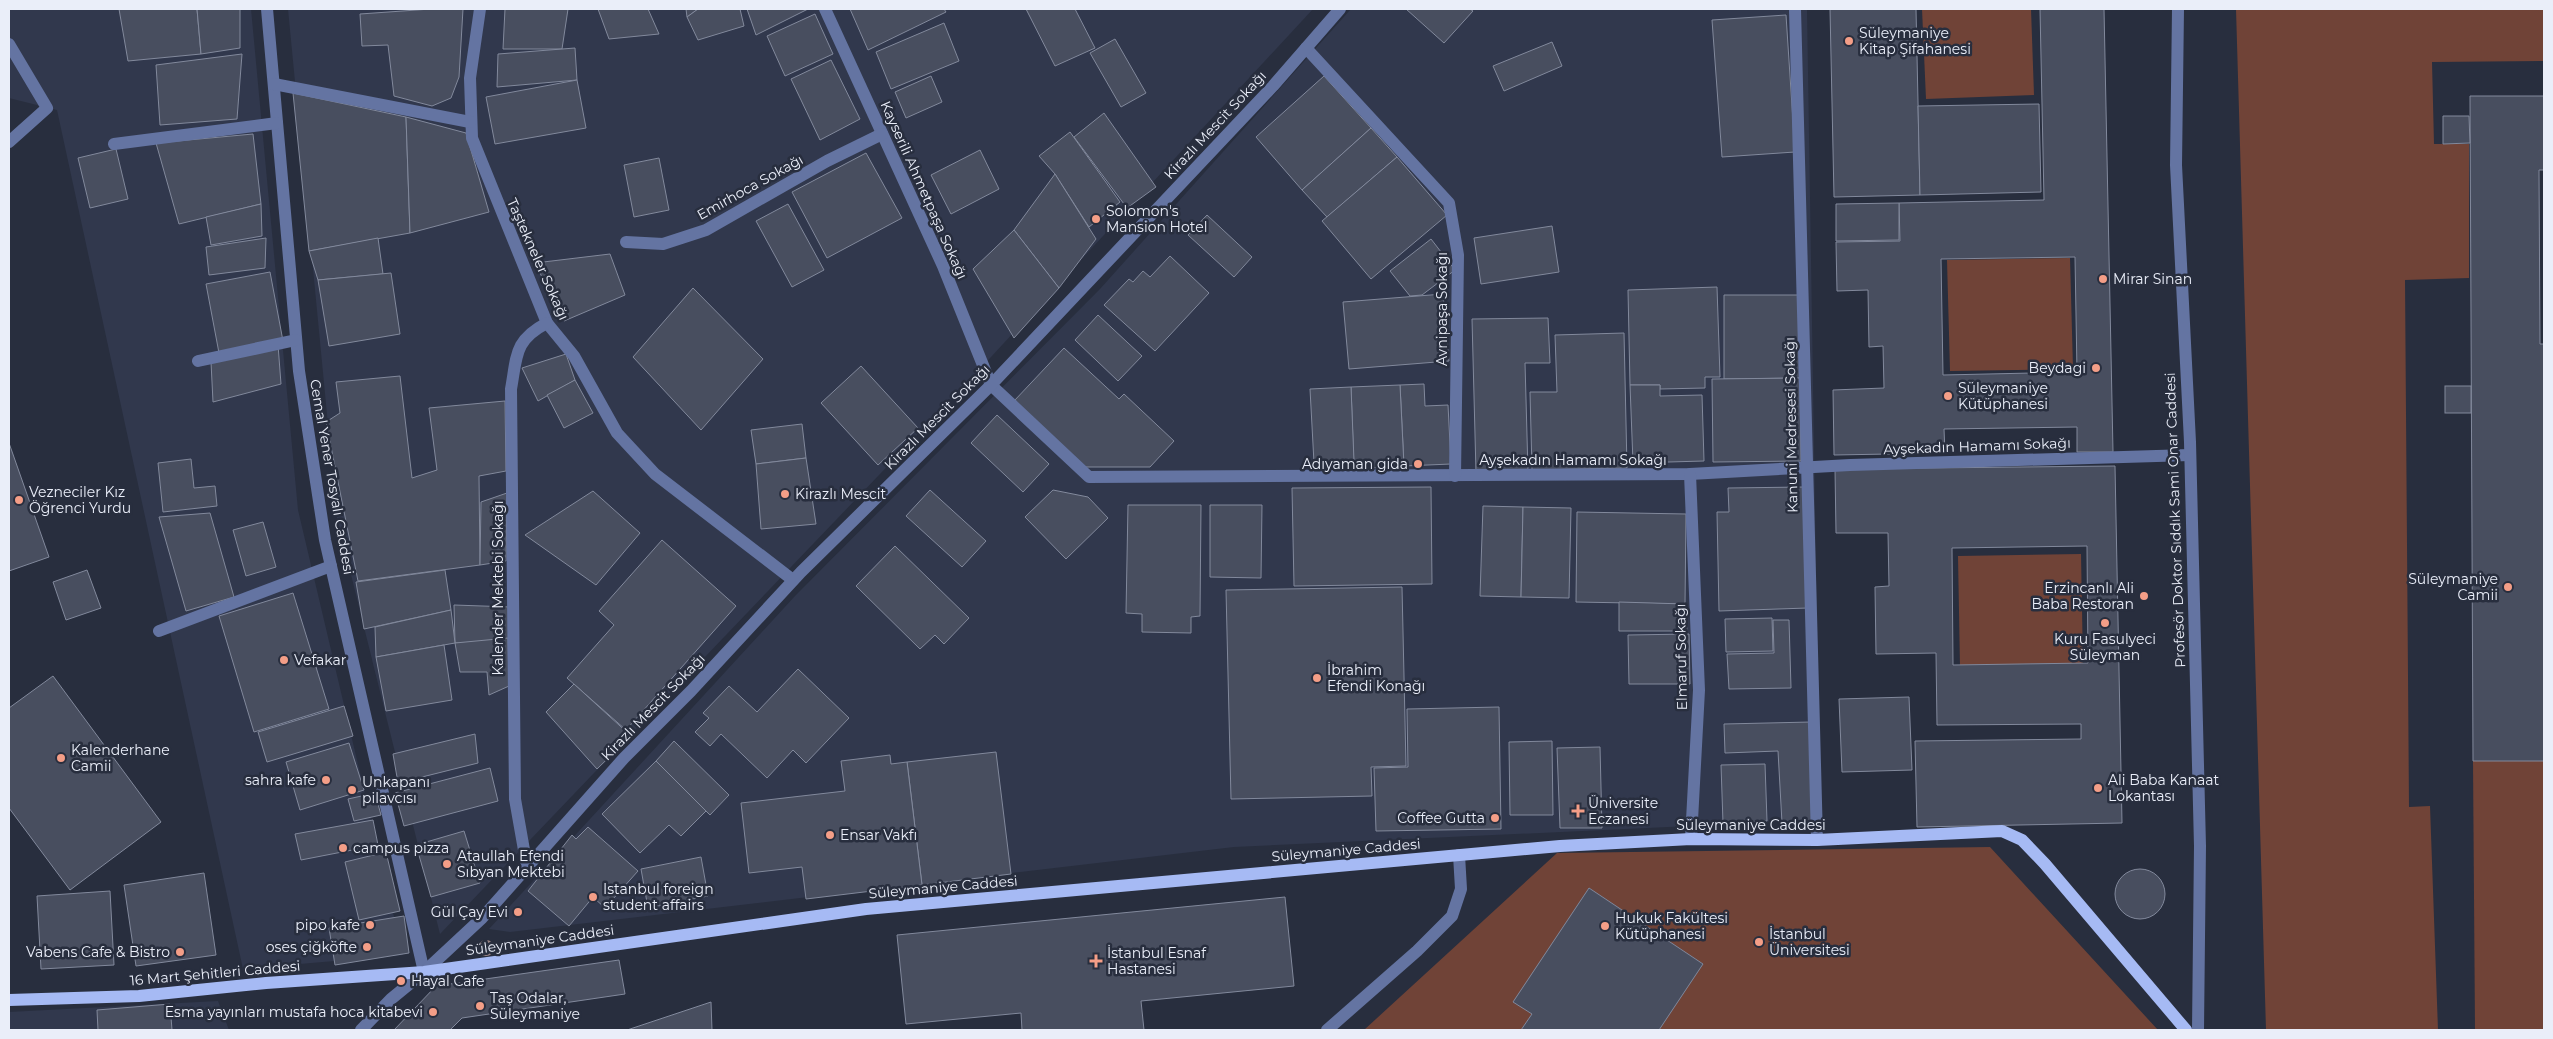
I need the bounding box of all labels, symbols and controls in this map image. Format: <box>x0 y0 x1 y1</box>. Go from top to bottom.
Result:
place label: Süleymaniye Kitap Şifahanesi <box>1859 24 1971 58</box>
marker: Süleymaniye Kitap Şifahanesi <box>1843 35 1855 47</box>
street label: Kirazlı Mescit Sokağı <box>1160 67 1270 183</box>
street label: Kayserili Ahmetpaşa Sokağı <box>876 98 972 282</box>
street label: Emirhoca Sokağı <box>694 150 806 224</box>
street label: Taştekneler Sokağı <box>503 195 573 323</box>
place label: Solomon's Mansion Hotel <box>1106 202 1207 236</box>
marker: Solomon's Mansion Hotel <box>1090 213 1102 225</box>
street label: Avnipaşa Sokağı <box>1433 252 1451 366</box>
place label: Mirar Sinan <box>2113 270 2192 288</box>
marker: Mirar Sinan <box>2097 273 2109 285</box>
street label: Kanuni Medresesi Sokağı <box>1780 337 1802 513</box>
place label: Beydagi <box>2029 359 2086 377</box>
street label: Kirazlı Mescit Sokağı <box>880 360 994 474</box>
marker: Beydagi <box>2090 362 2102 374</box>
street label: Profesör Doktor Sıddık Sami Onar Caddesi <box>2161 372 2189 668</box>
street label: Cemal Yener Tosyalı Caddesi <box>306 378 358 576</box>
place label: Süleymaniye Kütüphanesi <box>1958 379 2048 413</box>
marker: Süleymaniye Kütüphanesi <box>1942 390 1954 402</box>
street label: Ayşekadın Hamamı Sokağı <box>1883 434 2071 458</box>
street label: Ayşekadın Hamamı Sokağı <box>1479 451 1667 469</box>
place label: Adıyaman gida <box>1302 455 1408 473</box>
marker: Adıyaman gida <box>1412 458 1424 470</box>
place label: Vezneciler Kız Öğrenci Yurdu <box>29 483 131 517</box>
place label: Kirazlı Mescit <box>795 485 886 503</box>
marker: Kirazlı Mescit <box>779 488 791 500</box>
marker: Vezneciler Kız Öğrenci Yurdu <box>13 494 25 506</box>
street label: Kalender Mektebi Sokağı <box>489 500 507 676</box>
place label: Süleymaniye Camii <box>2408 570 2498 604</box>
place label: Erzincanlı Ali Baba Restoran <box>2031 579 2134 613</box>
marker: Süleymaniye Camii <box>2502 581 2514 593</box>
marker: Erzincanlı Ali Baba Restoran <box>2138 590 2150 602</box>
street label: Elmaruf Sokağı <box>1671 603 1691 711</box>
marker: Kuru Fasulyeci Süleyman <box>2099 617 2111 629</box>
place label: Kuru Fasulyeci Süleyman <box>2054 630 2156 664</box>
street label: Kirazlı Mescit Sokağı <box>597 650 709 764</box>
place label: Vefakar <box>294 651 347 669</box>
marker: Vefakar <box>278 654 290 666</box>
place label: İbrahim Efendi Konağı <box>1327 661 1425 695</box>
marker: İbrahim Efendi Konağı <box>1311 672 1323 684</box>
place label: Kalenderhane Camii <box>71 741 170 775</box>
marker: Kalenderhane Camii <box>55 752 67 764</box>
place label: sahra kafe <box>245 771 316 789</box>
place label: Ali Baba Kanaat Lokantası <box>2108 771 2219 805</box>
place label: Unkapanı pilavcısı <box>362 773 430 807</box>
marker: sahra kafe <box>320 774 332 786</box>
marker: Ali Baba Kanaat Lokantası <box>2092 782 2104 794</box>
marker: Unkapanı pilavcısı <box>346 784 358 796</box>
place label: Üniversite Eczanesi <box>1588 794 1658 828</box>
marker: Üniversite Eczanesi <box>1572 805 1584 817</box>
place label: Coffee Gutta <box>1397 809 1485 827</box>
marker: Coffee Gutta <box>1489 812 1501 824</box>
street label: Süleymaniye Caddesi <box>1676 816 1826 834</box>
place label: Ensar Vakfı <box>840 826 917 844</box>
marker: Ensar Vakfı <box>824 829 836 841</box>
street label: Süleymaniye Caddesi <box>1271 835 1421 865</box>
place label: campus pizza <box>353 839 449 857</box>
marker: campus pizza <box>337 842 349 854</box>
place label: Ataullah Efendi Sıbyan Mektebi <box>457 847 565 881</box>
marker: Ataullah Efendi Sıbyan Mektebi <box>441 858 453 870</box>
street label: Süleymaniye Caddesi <box>868 872 1018 902</box>
place label: Istanbul foreign student affairs <box>603 880 714 914</box>
marker: Istanbul foreign student affairs <box>587 891 599 903</box>
place label: Gül Çay Evi <box>431 903 508 921</box>
marker: Gül Çay Evi <box>512 906 524 918</box>
place label: Hukuk Fakültesi Kütüphanesi <box>1615 909 1728 943</box>
place label: pipo kafe <box>295 916 360 934</box>
marker: pipo kafe <box>364 919 376 931</box>
marker: Hukuk Fakültesi Kütüphanesi <box>1599 920 1611 932</box>
street label: Süleymaniye Caddesi <box>465 921 615 959</box>
place label: İstanbul Üniversitesi <box>1769 925 1850 959</box>
marker: İstanbul Üniversitesi <box>1753 936 1765 948</box>
place label: oses çiğköfte <box>266 938 357 956</box>
marker: oses çiğköfte <box>361 941 373 953</box>
place label: Vabens Cafe & Bistro <box>26 943 170 961</box>
place label: İstanbul Esnaf Hastanesi <box>1107 944 1207 978</box>
marker: Vabens Cafe & Bistro <box>174 946 186 958</box>
marker: İstanbul Esnaf Hastanesi <box>1089 954 1103 968</box>
street label: 16 Mart Şehitleri Caddesi <box>129 957 301 989</box>
place label: Hayal Cafe <box>411 972 485 990</box>
marker: Hayal Cafe <box>395 975 407 987</box>
place label: Taş Odalar, Süleymaniye <box>490 989 580 1023</box>
marker: Taş Odalar, Süleymaniye <box>474 1000 486 1012</box>
place label: Esma yayınları mustafa hoca kitabevi <box>165 1003 423 1021</box>
marker: Esma yayınları mustafa hoca kitabevi <box>427 1006 439 1018</box>

